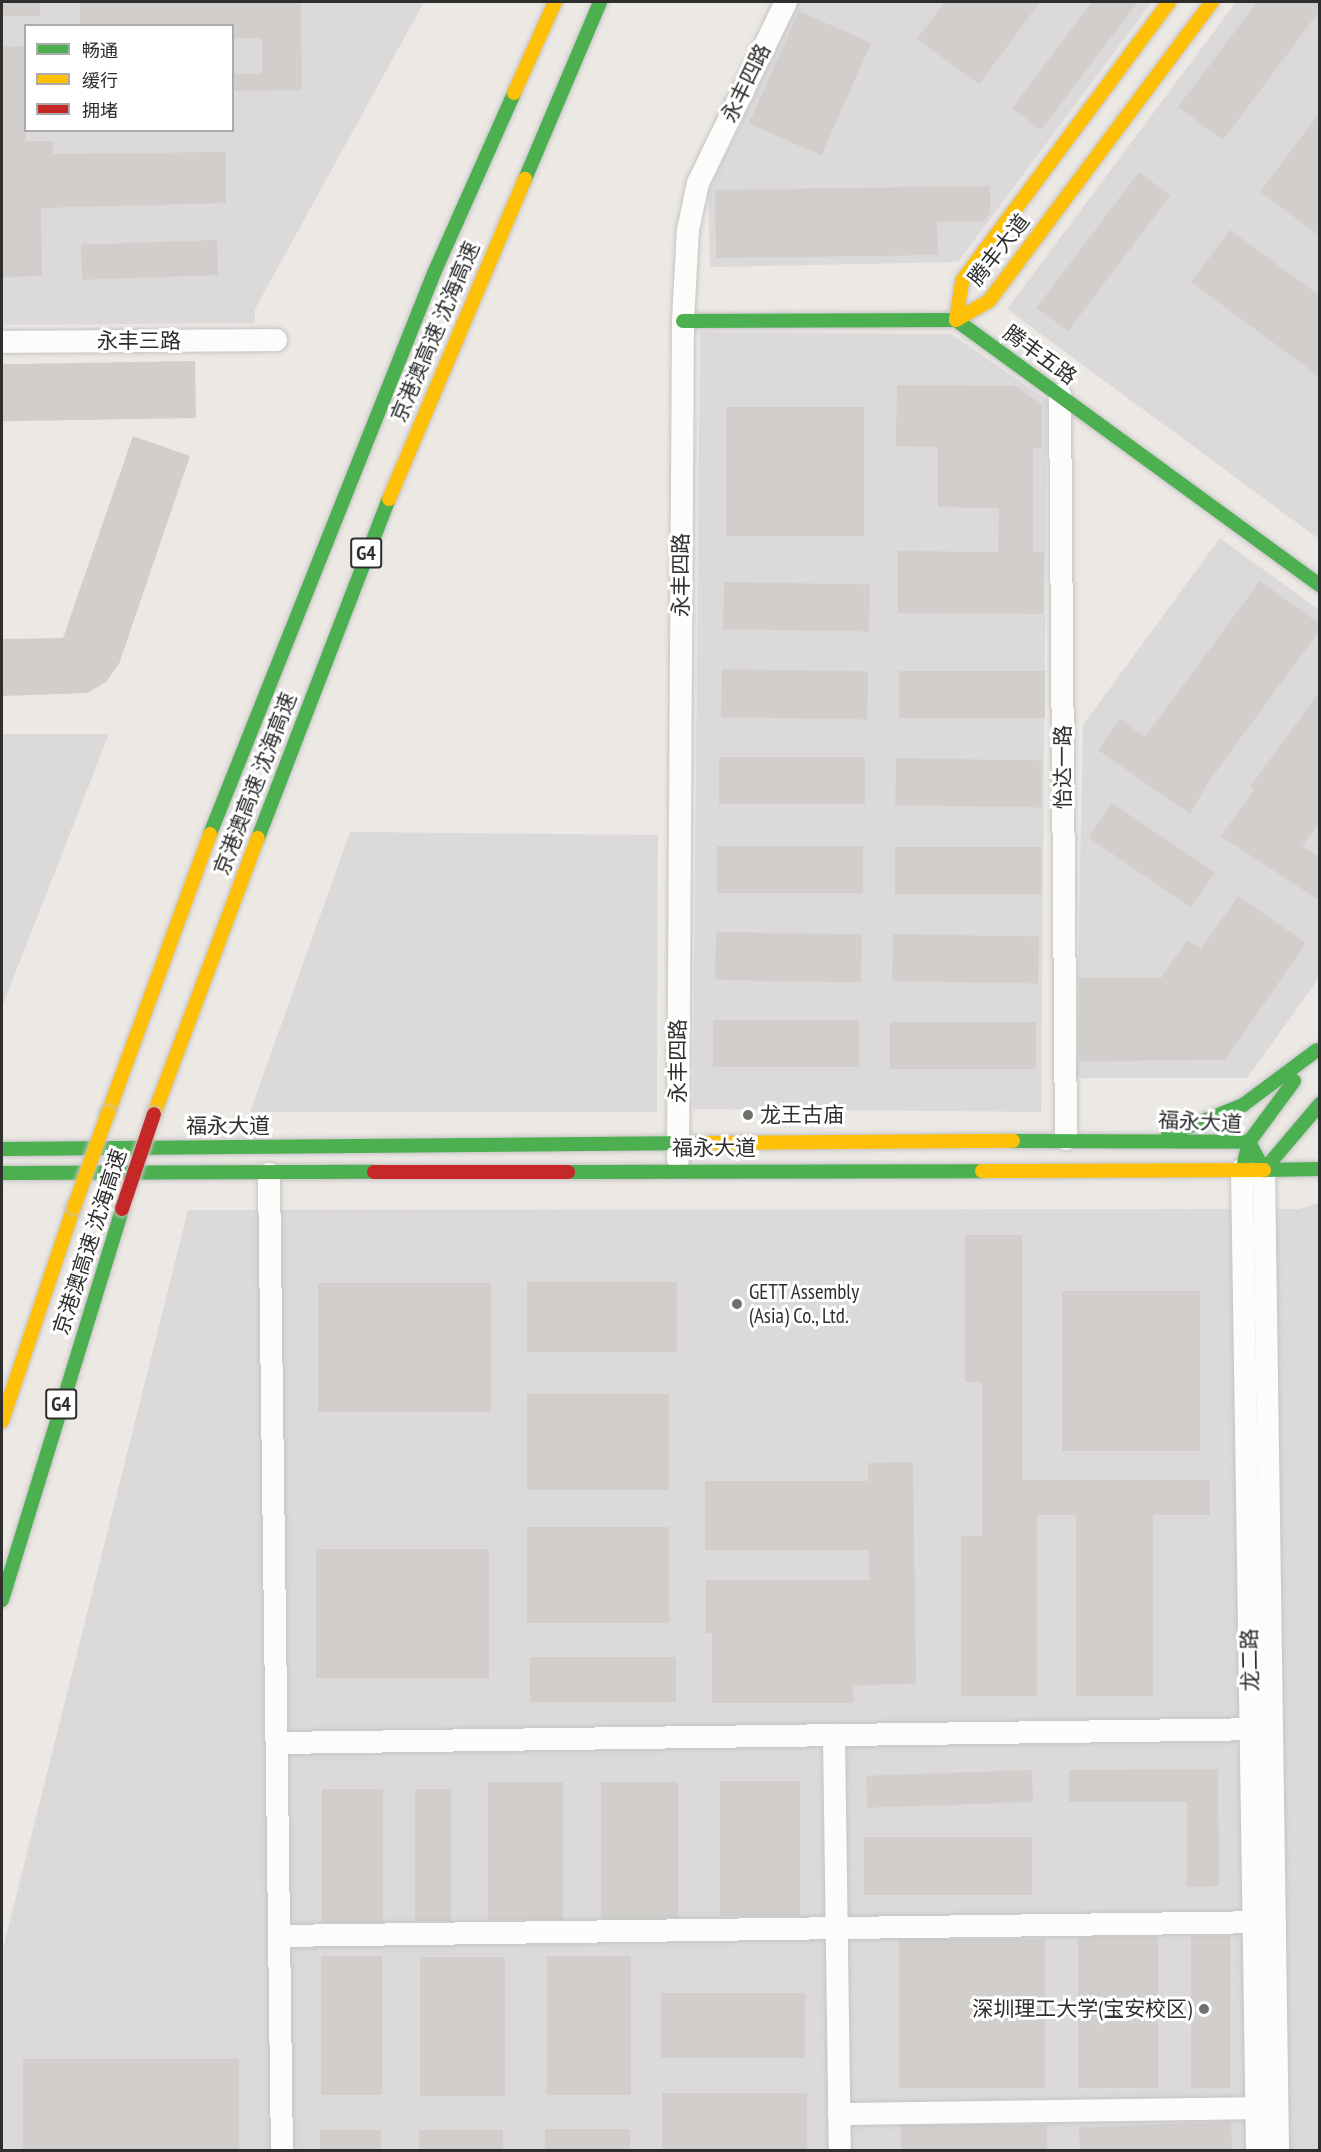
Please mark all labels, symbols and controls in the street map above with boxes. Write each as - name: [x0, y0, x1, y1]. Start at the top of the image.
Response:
- legend: [24, 24, 234, 132]
- text: 畅通: [82, 39, 118, 62]
- street label: 永丰四路: [716, 40, 776, 126]
- text: 缓行: [82, 69, 118, 92]
- text: 拥堵: [82, 99, 118, 122]
- street label: 腾丰大道: [963, 209, 1035, 291]
- street label: 京港澳高速 沈海高速: [386, 238, 484, 426]
- street label: 腾丰五路: [999, 320, 1081, 390]
- street label: 永丰三路: [97, 328, 181, 354]
- street label: 永丰四路: [668, 533, 694, 617]
- road number: G4: [350, 536, 382, 570]
- street label: 京港澳高速 沈海高速: [209, 689, 301, 879]
- street label: 怡达一路: [1050, 725, 1076, 809]
- street label: 永丰四路: [665, 1019, 691, 1103]
- place label: 龙王古庙: [760, 1102, 844, 1128]
- street label: 福永大道: [1157, 1107, 1243, 1137]
- marker: 龙王古庙: [741, 1108, 755, 1122]
- street label: 福永大道: [186, 1113, 270, 1139]
- street label: 福永大道: [672, 1135, 756, 1161]
- street label: 京港澳高速 沈海高速: [48, 1146, 132, 1338]
- place label: GETT Assembly (Asia) Co., Ltd.: [749, 1279, 860, 1329]
- marker: GETT Assembly (Asia) Co., Ltd.: [730, 1297, 744, 1311]
- road number: G4: [44, 1387, 78, 1421]
- street label: 龙二路: [1237, 1628, 1263, 1692]
- place label: 深圳理工大学(宝安校区): [972, 1996, 1192, 2022]
- marker: 深圳理工大学(宝安校区): [1197, 2002, 1211, 2016]

